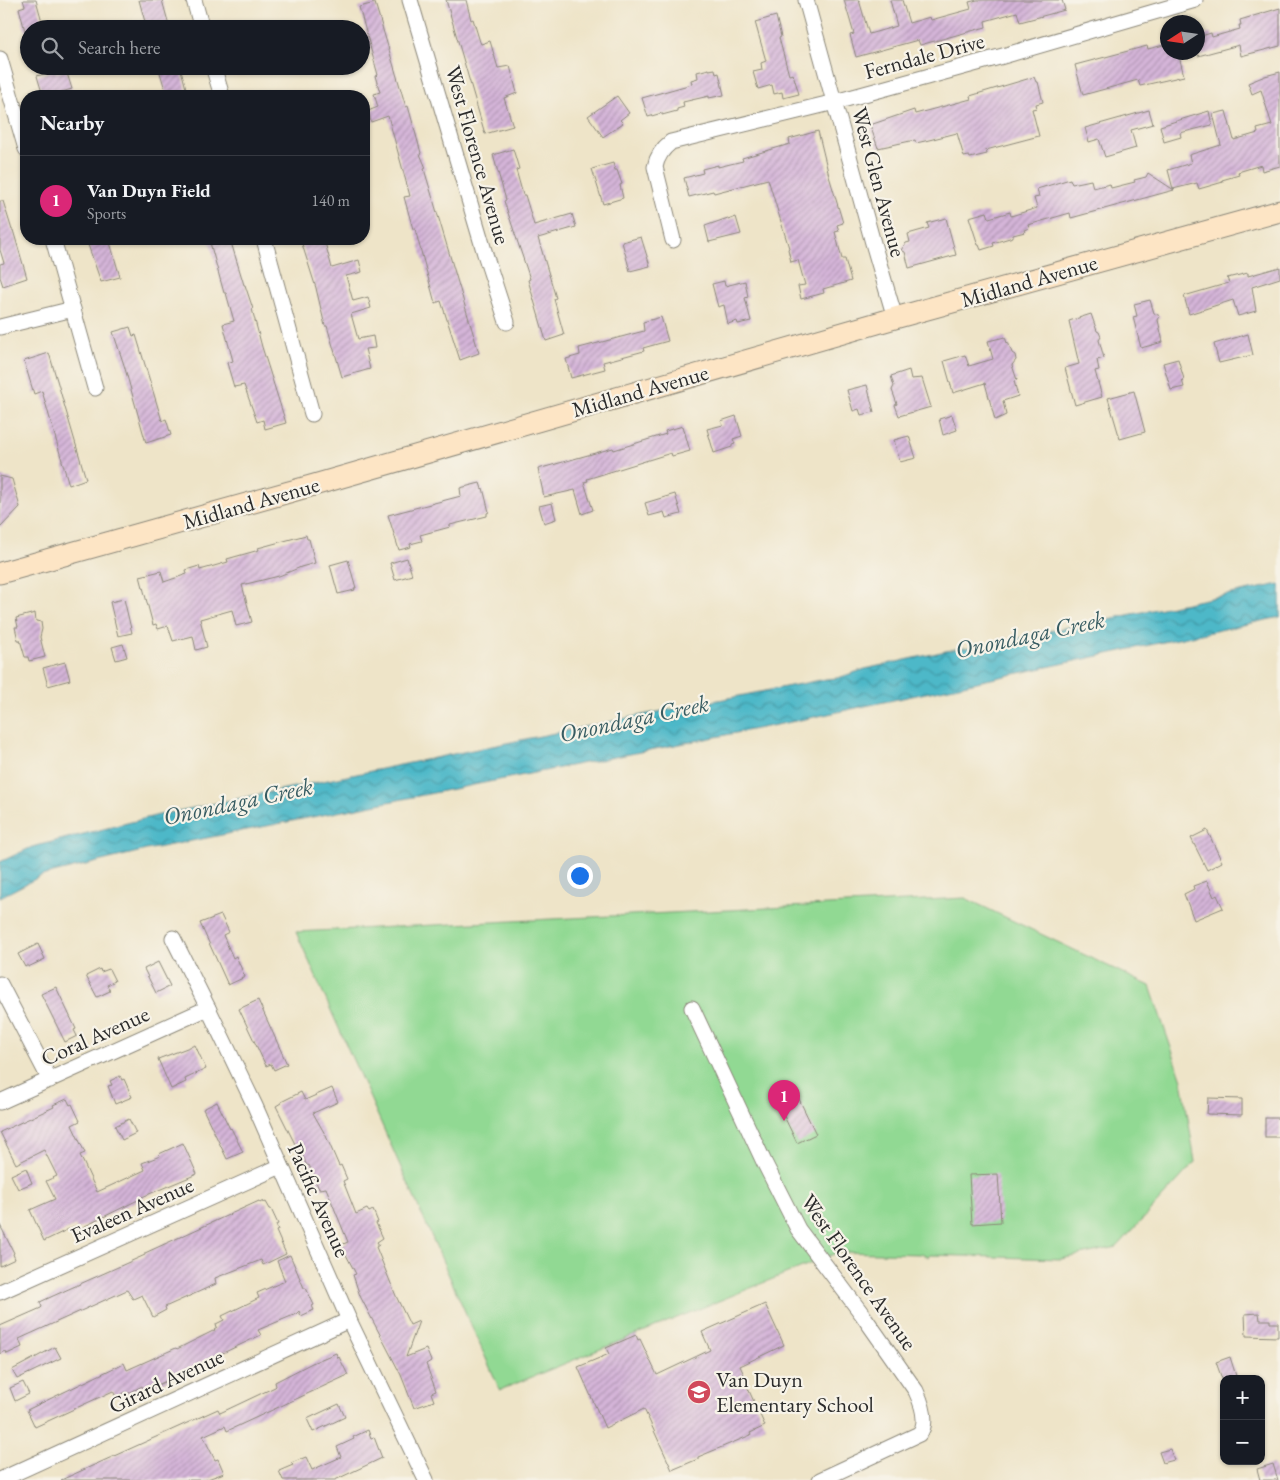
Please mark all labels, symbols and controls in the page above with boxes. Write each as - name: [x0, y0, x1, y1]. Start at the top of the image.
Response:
- north arrow: [1160, 15, 1205, 60]
- search box: [20, 20, 370, 75]
- street label: Ferndale Drive: [861, 26, 988, 86]
- icon: search: [38, 34, 66, 62]
- text: Search here: [78, 35, 160, 60]
- street label: West Florence Avenue: [439, 62, 517, 248]
- street label: West Glen Avenue: [845, 104, 913, 261]
- text: Nearby: [40, 109, 104, 136]
- text: Van Duyn Field: [87, 178, 211, 203]
- text: 1: [52, 190, 60, 211]
- text: 140 m: [311, 190, 350, 211]
- text: Sports: [87, 203, 126, 224]
- street label: Midland Avenue: [957, 248, 1101, 314]
- street label: Midland Avenue: [568, 358, 712, 424]
- street label: Midland Avenue: [179, 470, 323, 536]
- water label: Onondaga Creek: [952, 603, 1108, 665]
- water label: Onondaga Creek: [556, 687, 712, 749]
- water label: Onondaga Creek: [160, 770, 316, 832]
- your location: [567, 863, 593, 889]
- street label: Coral Avenue: [36, 999, 154, 1073]
- pin: 1: [768, 1080, 800, 1121]
- street label: Pacific Avenue: [281, 1138, 357, 1262]
- street label: Evaleen Avenue: [66, 1170, 198, 1250]
- street label: West Florence Avenue: [794, 1188, 924, 1356]
- street label: Girard Avenue: [104, 1342, 229, 1420]
- place label: Van Duyn Elementary School: [716, 1365, 874, 1419]
- map controls: [1220, 1375, 1265, 1465]
- button: +: [1220, 1375, 1265, 1420]
- school or university icon: Van Duyn Elementary School: [686, 1379, 712, 1405]
- button: −: [1220, 1420, 1265, 1465]

